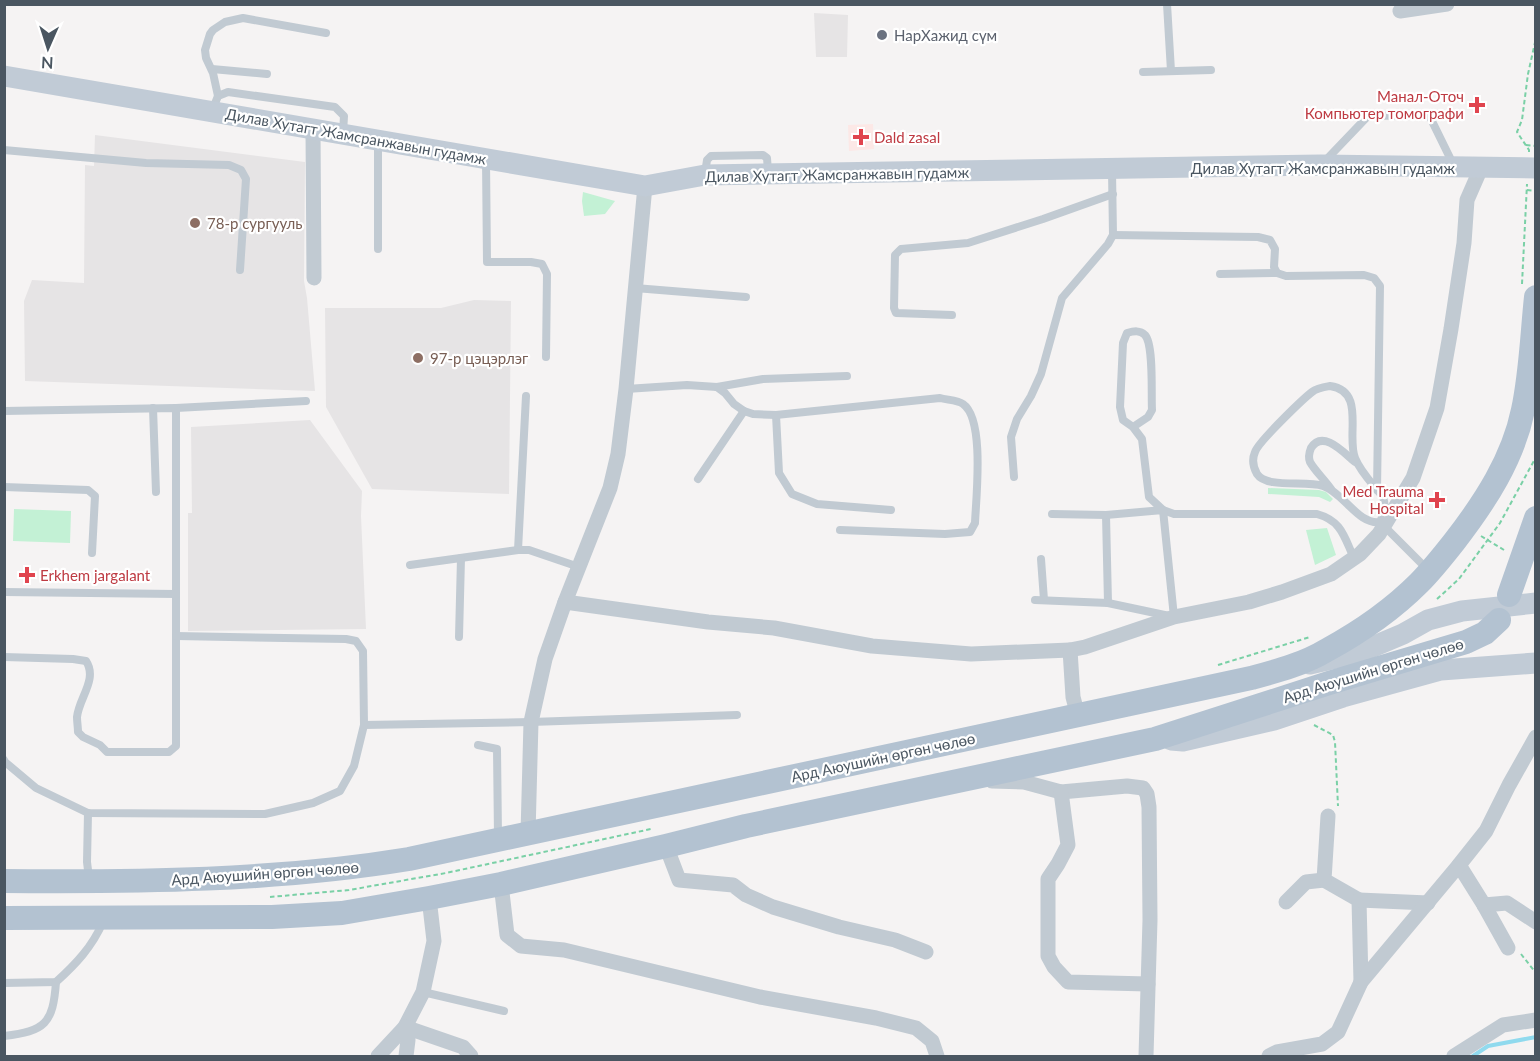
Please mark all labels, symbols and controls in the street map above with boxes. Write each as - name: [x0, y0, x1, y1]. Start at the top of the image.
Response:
- north arrow: [18, 18, 78, 78]
- place label: НарХажид сүм: [894, 26, 997, 44]
- marker: НарХажид сүм: [875, 28, 889, 42]
- text: N: [41, 54, 54, 73]
- place label: Манал-Оточ Компьютер томографи: [1305, 87, 1464, 122]
- marker: Манал-Оточ Компьютер томографи: [1468, 96, 1486, 114]
- street label: Дилав Хутагт Жамсранжавын гудамж: [224, 104, 488, 168]
- marker: Dald zasal: [852, 128, 870, 146]
- place label: Dald zasal: [874, 128, 940, 146]
- street label: Дилав Хутагт Жамсранжавын гудамж: [1191, 159, 1455, 177]
- street label: Дилав Хутагт Жамсранжавын гудамж: [705, 163, 969, 185]
- place label: 78-р сургууль: [207, 214, 302, 232]
- marker: 78-р сургууль: [188, 216, 202, 230]
- place label: 97-р цэцэрлэг: [430, 349, 528, 367]
- marker: 97-р цэцэрлэг: [411, 351, 425, 365]
- place label: Med Trauma Hospital: [1342, 482, 1424, 517]
- marker: Med Trauma Hospital: [1428, 491, 1446, 509]
- marker: Erkhem jargalant: [18, 566, 36, 584]
- place label: Erkhem jargalant: [40, 566, 151, 584]
- street label: Ард Аюушийн өргөн чөлөө: [1281, 634, 1465, 706]
- street label: Ард Аюушийн өргөн чөлөө: [789, 729, 977, 785]
- street label: Ард Аюушийн өргөн чөлөө: [171, 857, 359, 889]

